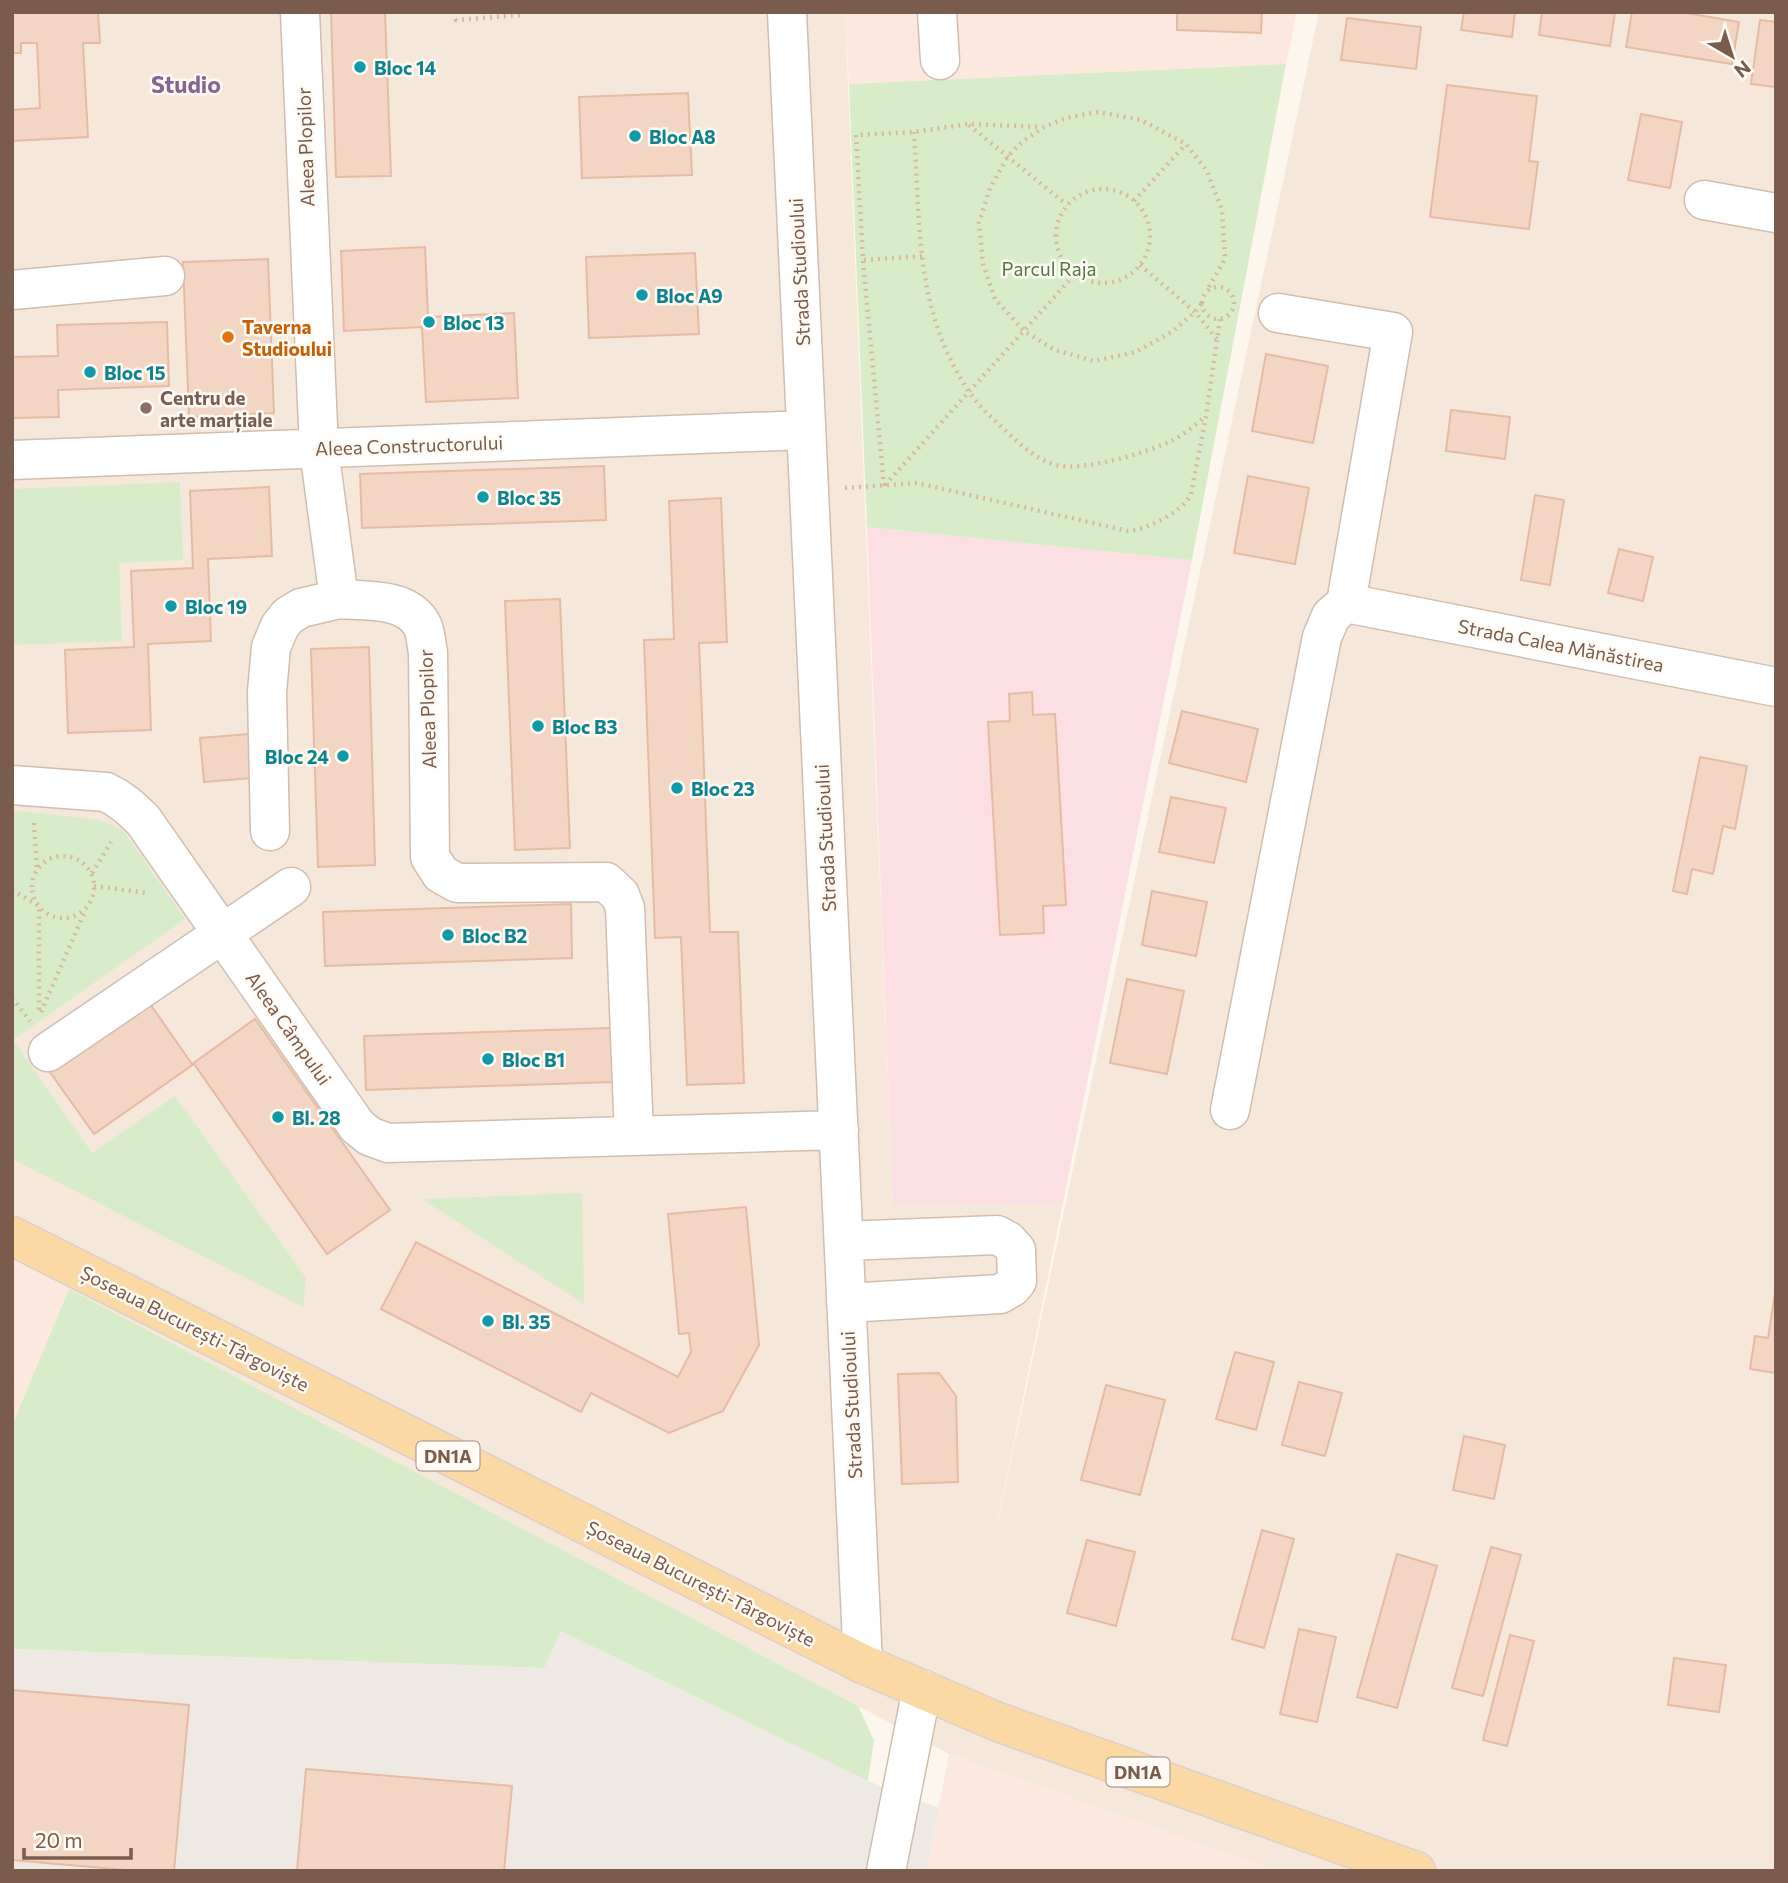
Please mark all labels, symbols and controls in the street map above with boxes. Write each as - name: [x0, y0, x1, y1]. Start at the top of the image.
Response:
- north arrow: [1697, 21, 1767, 91]
- place label: Bloc 14: [374, 56, 437, 79]
- text: N: [1730, 56, 1756, 83]
- marker: Bloc 14: [352, 59, 368, 75]
- district label: Studio: [151, 70, 221, 98]
- street label: Aleea Plopilor: [291, 86, 319, 207]
- place label: Bloc A8: [649, 125, 716, 148]
- marker: Bloc A8: [627, 128, 643, 144]
- street label: Strada Studioului: [784, 197, 814, 347]
- park label: Parcul Raja: [1002, 257, 1097, 280]
- place label: Bloc A9: [656, 284, 723, 307]
- marker: Bloc A9: [634, 287, 650, 303]
- place label: Bloc 13: [443, 311, 505, 334]
- marker: Bloc 13: [421, 314, 437, 330]
- place label: Taverna Studioului: [242, 315, 332, 360]
- marker: Taverna Studioului: [220, 329, 236, 345]
- place label: Bloc 15: [104, 361, 166, 384]
- marker: Bloc 15: [82, 364, 98, 380]
- place label: Centru de arte marțiale: [160, 386, 272, 433]
- marker: Centru de arte marțiale: [138, 400, 154, 416]
- street label: Aleea Constructorului: [314, 430, 504, 460]
- place label: Bloc 35: [497, 486, 561, 509]
- marker: Bloc 35: [475, 489, 491, 505]
- place label: Bloc 19: [185, 595, 247, 618]
- marker: Bloc 19: [163, 598, 179, 614]
- street label: Strada Calea Mănăstirea: [1456, 614, 1666, 676]
- street label: Aleea Plopilor: [413, 648, 441, 769]
- place label: Bloc B3: [552, 715, 618, 738]
- marker: Bloc B3: [530, 718, 546, 734]
- place label: Bloc 24: [265, 745, 329, 768]
- marker: Bloc 24: [335, 748, 351, 764]
- street label: Strada Studioului: [810, 763, 840, 913]
- place label: Bloc 23: [691, 777, 755, 800]
- marker: Bloc 23: [669, 780, 685, 796]
- place label: Bloc B2: [462, 924, 527, 947]
- marker: Bloc B2: [440, 927, 456, 943]
- street label: Aleea Câmpului: [241, 967, 337, 1089]
- place label: Bloc B1: [502, 1048, 565, 1071]
- marker: Bloc B1: [480, 1051, 496, 1067]
- place label: Bl. 28: [292, 1106, 341, 1129]
- marker: Bl. 28: [270, 1109, 286, 1125]
- street label: Șoseaua București-Târgoviște: [76, 1260, 313, 1398]
- place label: Bl. 35: [502, 1310, 551, 1333]
- marker: Bl. 35: [480, 1313, 496, 1329]
- street label: Strada Studioului: [836, 1330, 866, 1480]
- road number: DN1A: [416, 1442, 480, 1470]
- street label: Șoseaua București-Târgoviște: [582, 1515, 819, 1653]
- road number: DN1A: [1106, 1758, 1170, 1786]
- scale bar: [24, 1816, 131, 1860]
- text: 20 m: [35, 1827, 83, 1852]

